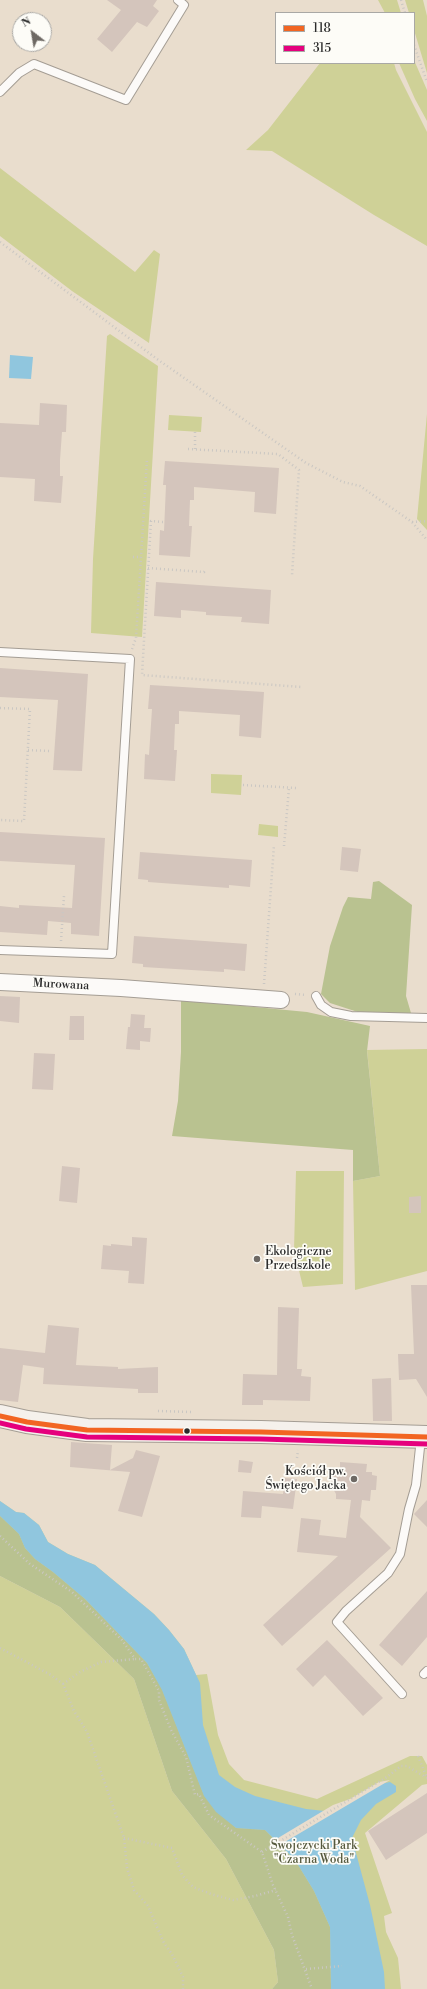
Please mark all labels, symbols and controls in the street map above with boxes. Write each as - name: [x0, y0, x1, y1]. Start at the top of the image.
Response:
- north arrow: [12, 12, 52, 52]
- legend: [275, 12, 415, 64]
- text: N: [19, 14, 34, 31]
- text: 118: [313, 21, 331, 36]
- text: 315: [313, 41, 331, 56]
- street label: Murowana: [32, 976, 90, 994]
- place label: Ekologiczne Przedszkole: [265, 1245, 332, 1273]
- marker: Ekologiczne Przedszkole: [252, 1254, 262, 1264]
- unlabelled marker: [182, 1426, 192, 1436]
- place label: Kościół pw. Świętego Jacka: [265, 1465, 346, 1493]
- marker: Kościół pw. Świętego Jacka: [349, 1474, 359, 1484]
- park label: Swojczycki Park "Czarna Woda": [271, 1839, 357, 1867]

